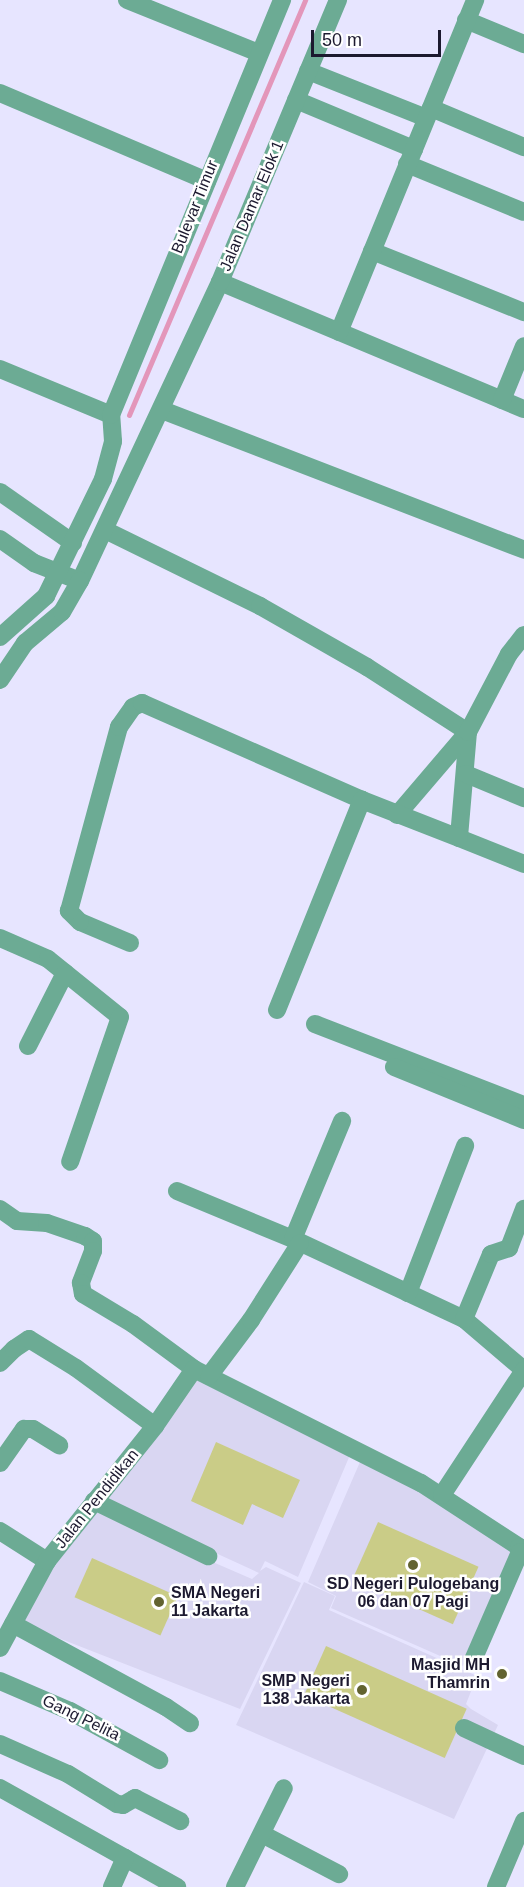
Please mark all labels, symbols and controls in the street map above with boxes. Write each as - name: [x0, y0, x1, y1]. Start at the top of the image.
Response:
- scale bar: [314, 18, 444, 56]
- text: 50 m: [322, 30, 362, 50]
- street label: Jalan Damar Elok 1: [216, 138, 288, 274]
- street label: Bulevar Timur: [168, 158, 222, 256]
- street label: Jalan Pendidikan: [51, 1446, 143, 1552]
- marker: SD Negeri Pulogebang 06 dan 07 Pagi: [406, 1558, 420, 1572]
- place label: SD Negeri Pulogebang 06 dan 07 Pagi: [327, 1574, 499, 1612]
- place label: SMA Negeri 11 Jakarta: [171, 1583, 261, 1621]
- marker: SMA Negeri 11 Jakarta: [152, 1595, 166, 1609]
- place label: Masjid MH Thamrin: [411, 1655, 490, 1693]
- marker: Masjid MH Thamrin: [495, 1667, 509, 1681]
- place label: SMP Negeri 138 Jakarta: [261, 1671, 350, 1709]
- marker: SMP Negeri 138 Jakarta: [355, 1683, 369, 1697]
- street label: Gang Pelita: [39, 1691, 123, 1745]

